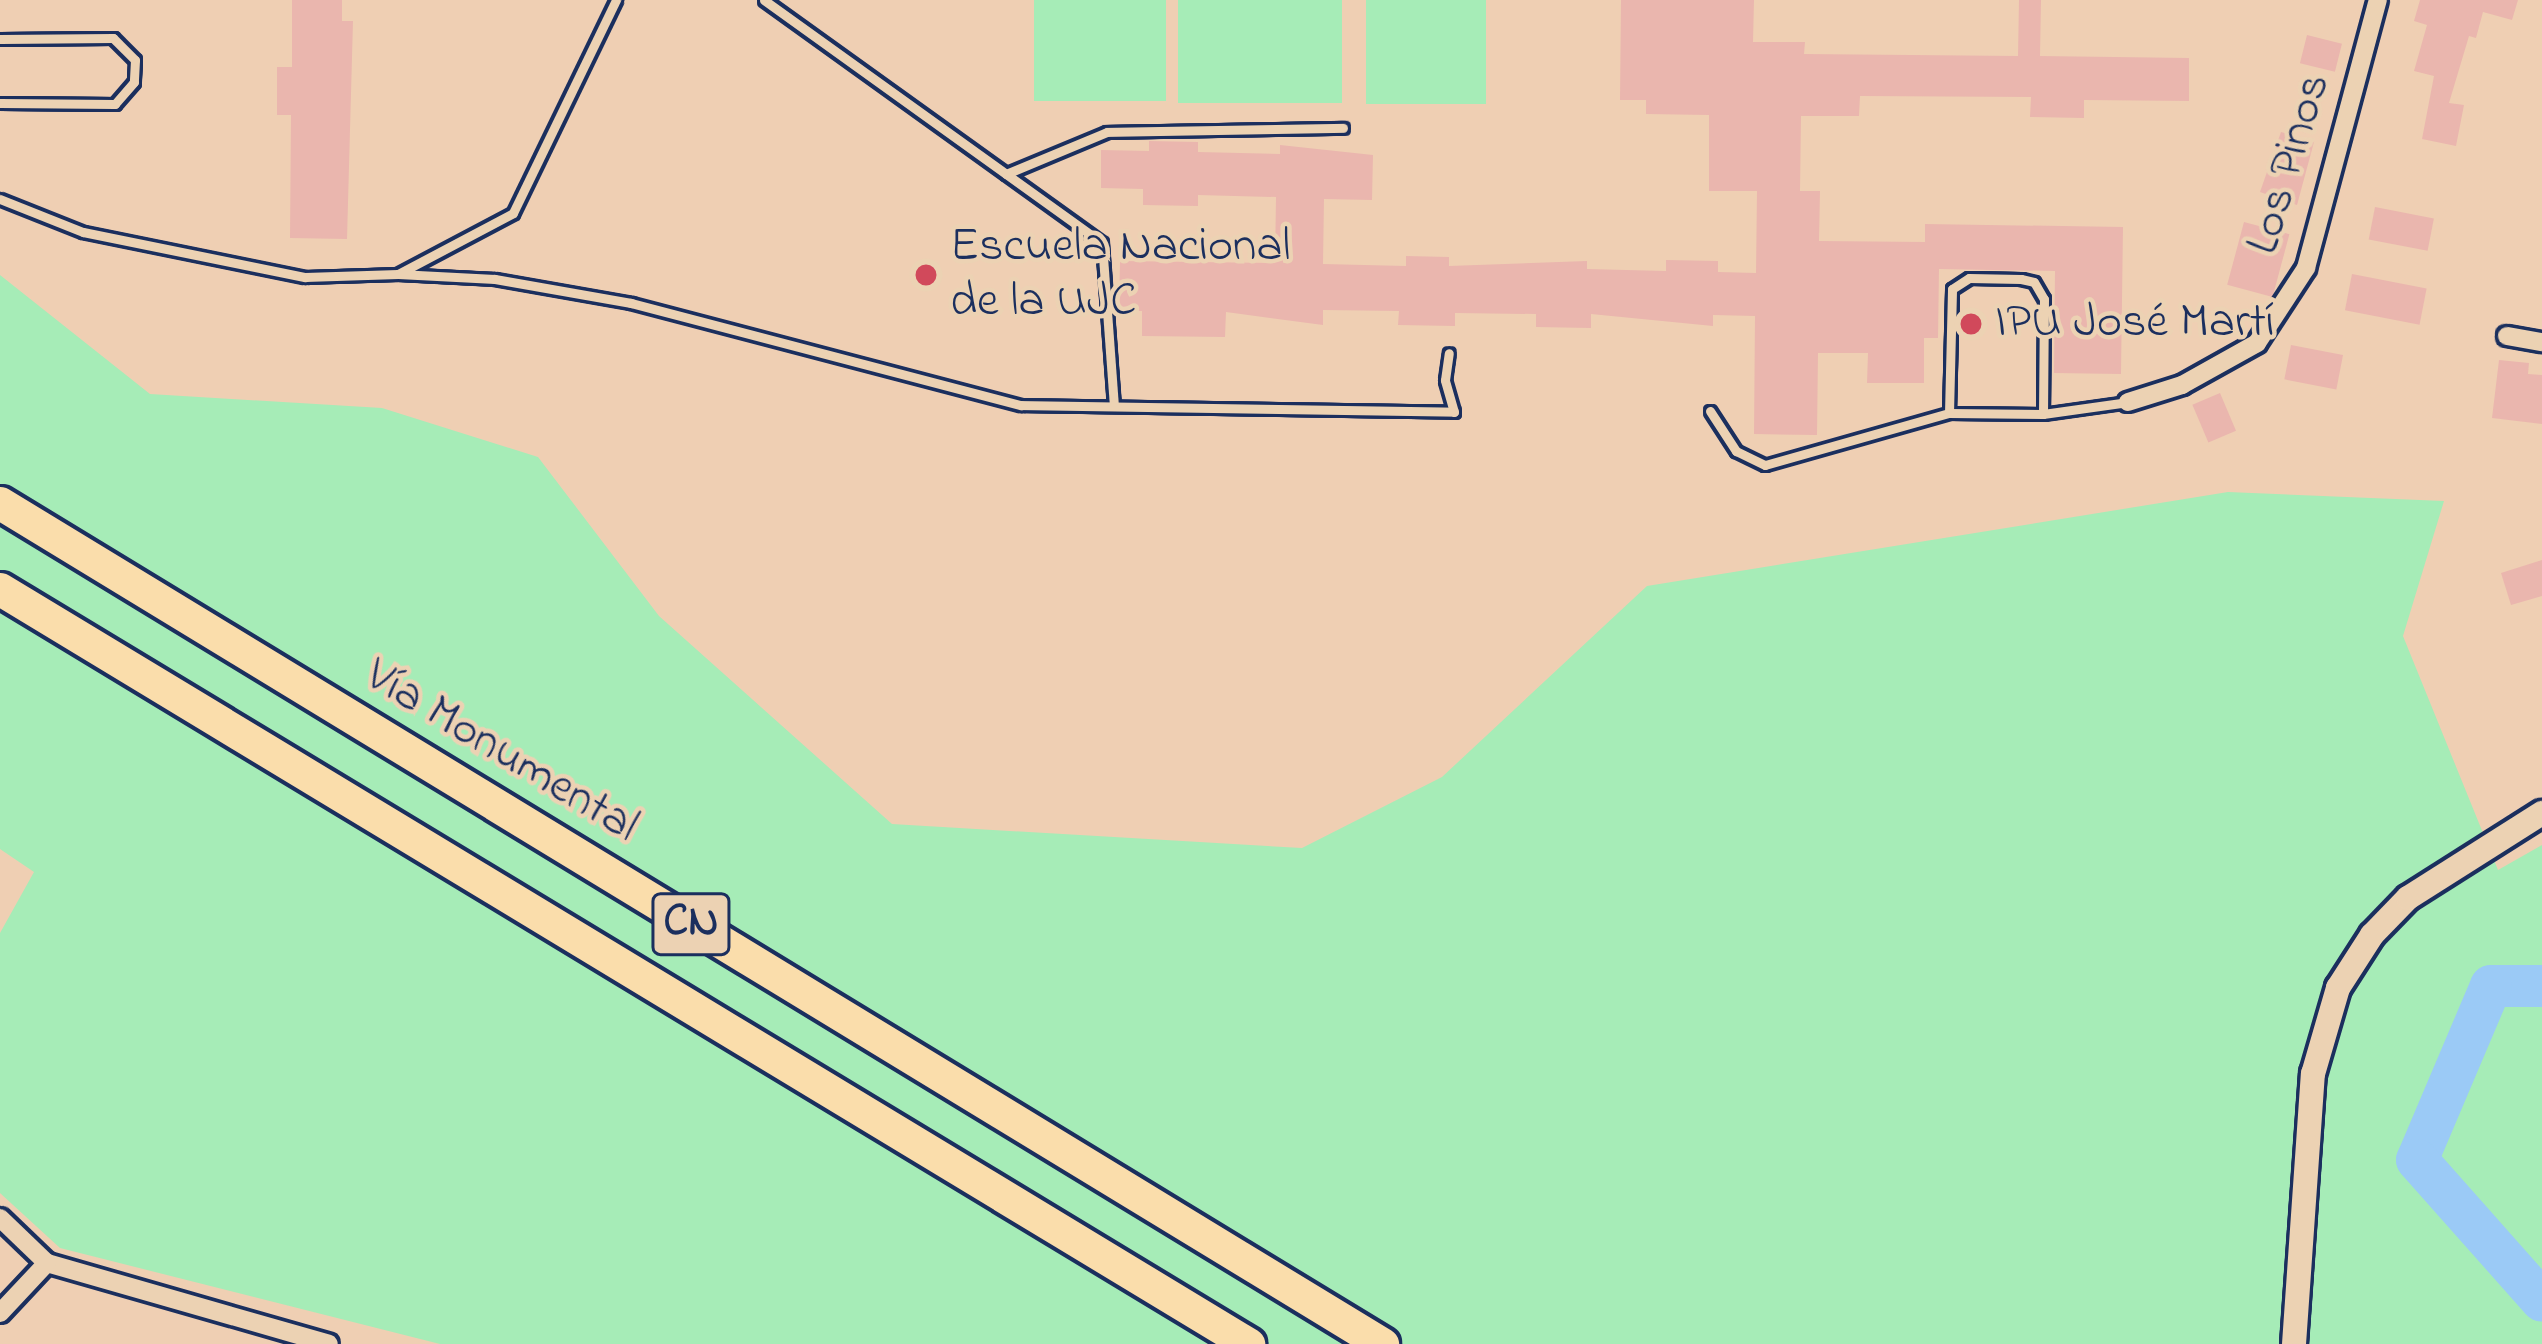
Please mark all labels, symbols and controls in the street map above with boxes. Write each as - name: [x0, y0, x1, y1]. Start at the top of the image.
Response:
- street label: Los Pinos: [2235, 67, 2345, 261]
- place label: Escuela Nacional de la UJC: [950, 218, 1291, 331]
- marker: Escuela Nacional de la UJC: [913, 262, 939, 288]
- place label: IPU José Martí: [1995, 295, 2275, 353]
- marker: IPU José Martí: [1958, 311, 1984, 337]
- street label: Vía Monumental: [354, 648, 648, 856]
- road number: CN: [649, 885, 733, 963]

